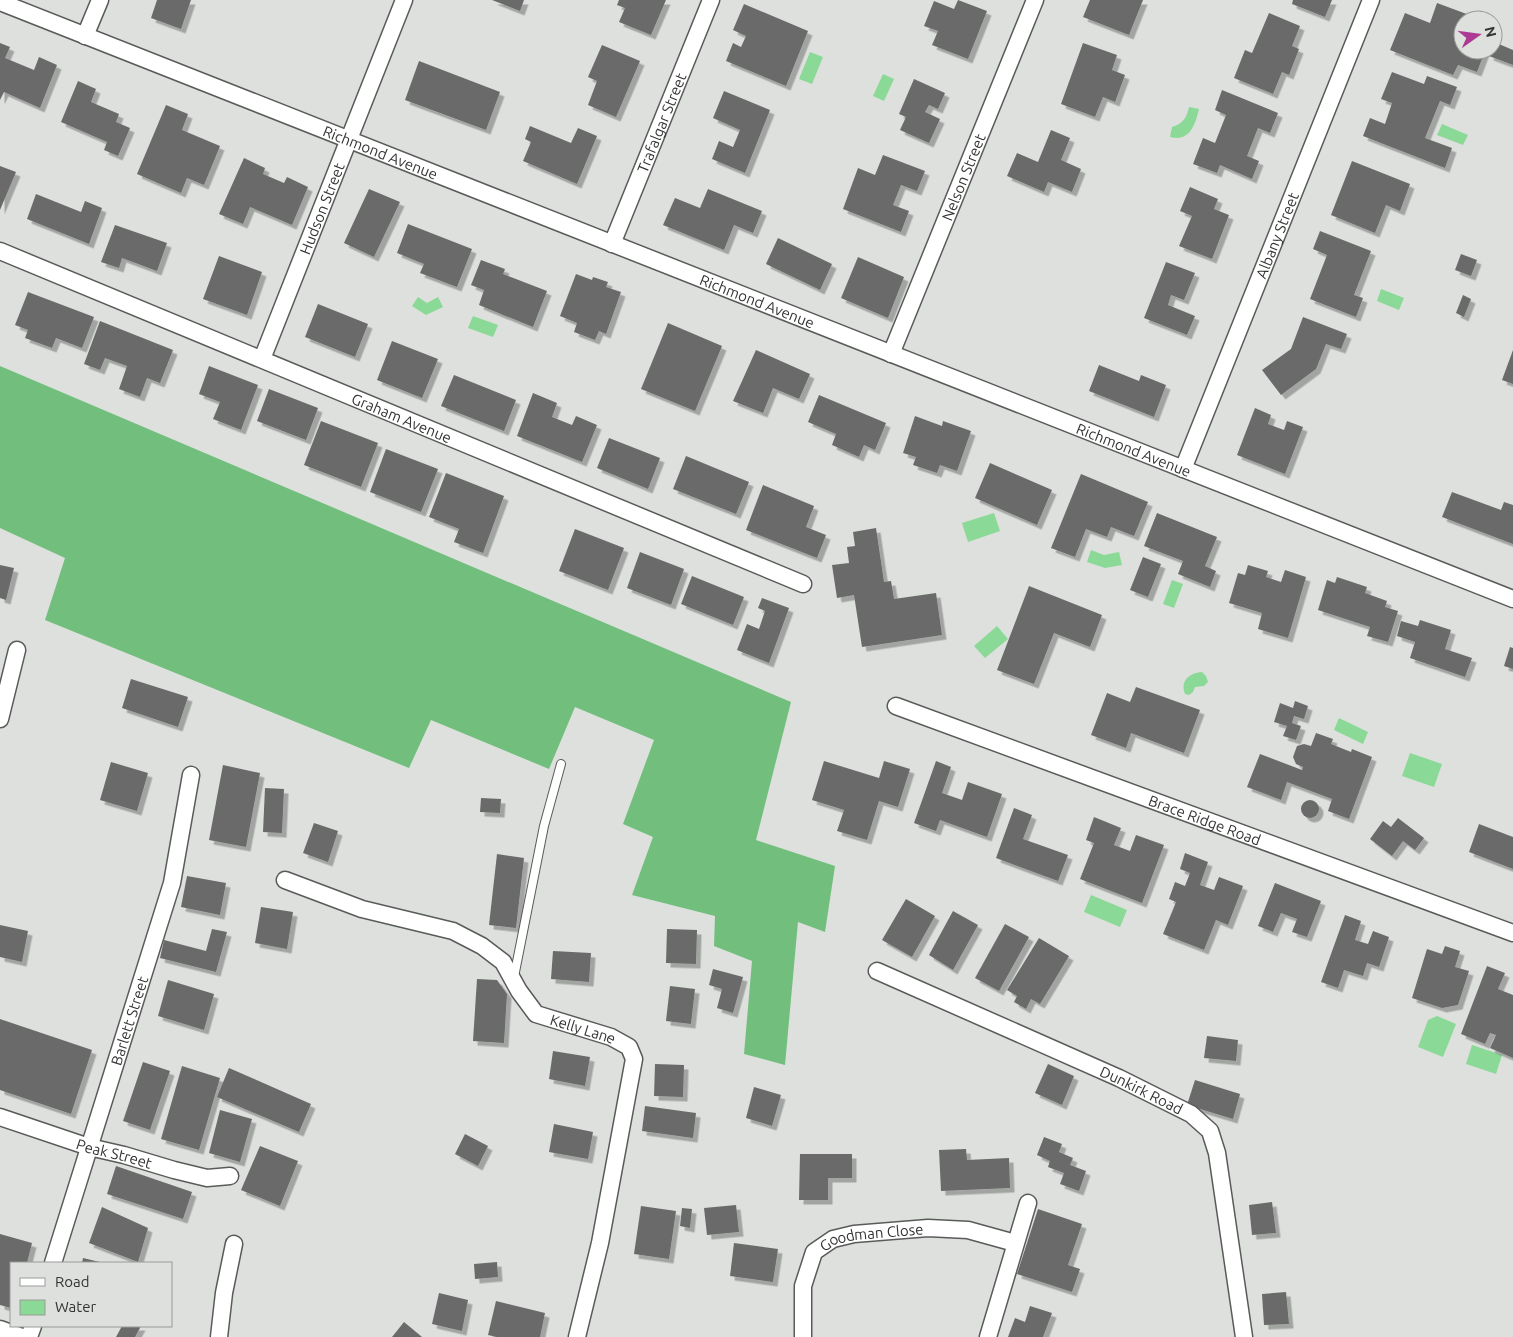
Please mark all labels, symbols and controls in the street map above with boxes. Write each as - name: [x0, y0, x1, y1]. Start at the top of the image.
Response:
- north arrow: [1453, 10, 1503, 60]
- text: N: [1482, 25, 1500, 39]
- street label: Trafalgar Street: [633, 70, 689, 175]
- street label: Richmond Avenue: [321, 122, 440, 182]
- street label: Nelson Street: [938, 131, 988, 223]
- street label: Hudson Street: [296, 160, 347, 257]
- street label: Albany Street: [1252, 189, 1302, 281]
- street label: Richmond Avenue: [697, 271, 817, 331]
- street label: Graham Avenue: [349, 389, 454, 446]
- street label: Richmond Avenue: [1074, 419, 1194, 480]
- street label: Brace Ridge Road: [1146, 791, 1263, 848]
- street label: Barlett Street: [107, 974, 151, 1067]
- street label: Kelly Lane: [548, 1010, 619, 1047]
- street label: Dunkirk Road: [1098, 1062, 1186, 1117]
- street label: Peak Street: [74, 1135, 154, 1171]
- street label: Goodman Close: [816, 1220, 924, 1254]
- legend: [10, 1262, 172, 1327]
- text: Road: [55, 1273, 90, 1290]
- text: Water: [55, 1298, 96, 1315]

